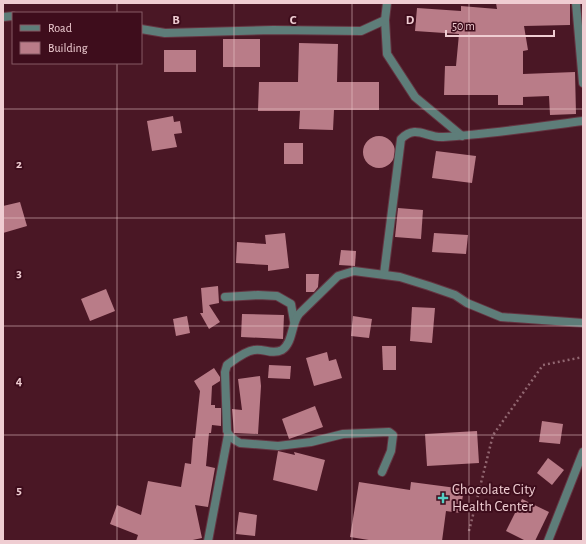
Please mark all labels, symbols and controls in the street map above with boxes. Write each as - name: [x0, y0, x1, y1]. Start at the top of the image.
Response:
- legend: [12, 12, 142, 64]
- scale bar: [446, 12, 554, 38]
- text: B: [172, 14, 180, 27]
- text: C: [290, 14, 297, 27]
- text: D: [406, 14, 415, 27]
- text: 50 m: [452, 20, 475, 32]
- text: Road: [48, 22, 72, 34]
- text: Building: [48, 42, 88, 54]
- text: 2: [16, 158, 22, 171]
- text: 3: [16, 267, 22, 280]
- text: 4: [16, 375, 23, 388]
- place label: Chocolate City Health Center: [452, 482, 536, 514]
- text: 5: [16, 484, 22, 497]
- marker: Chocolate City Health Center: [437, 492, 449, 504]

